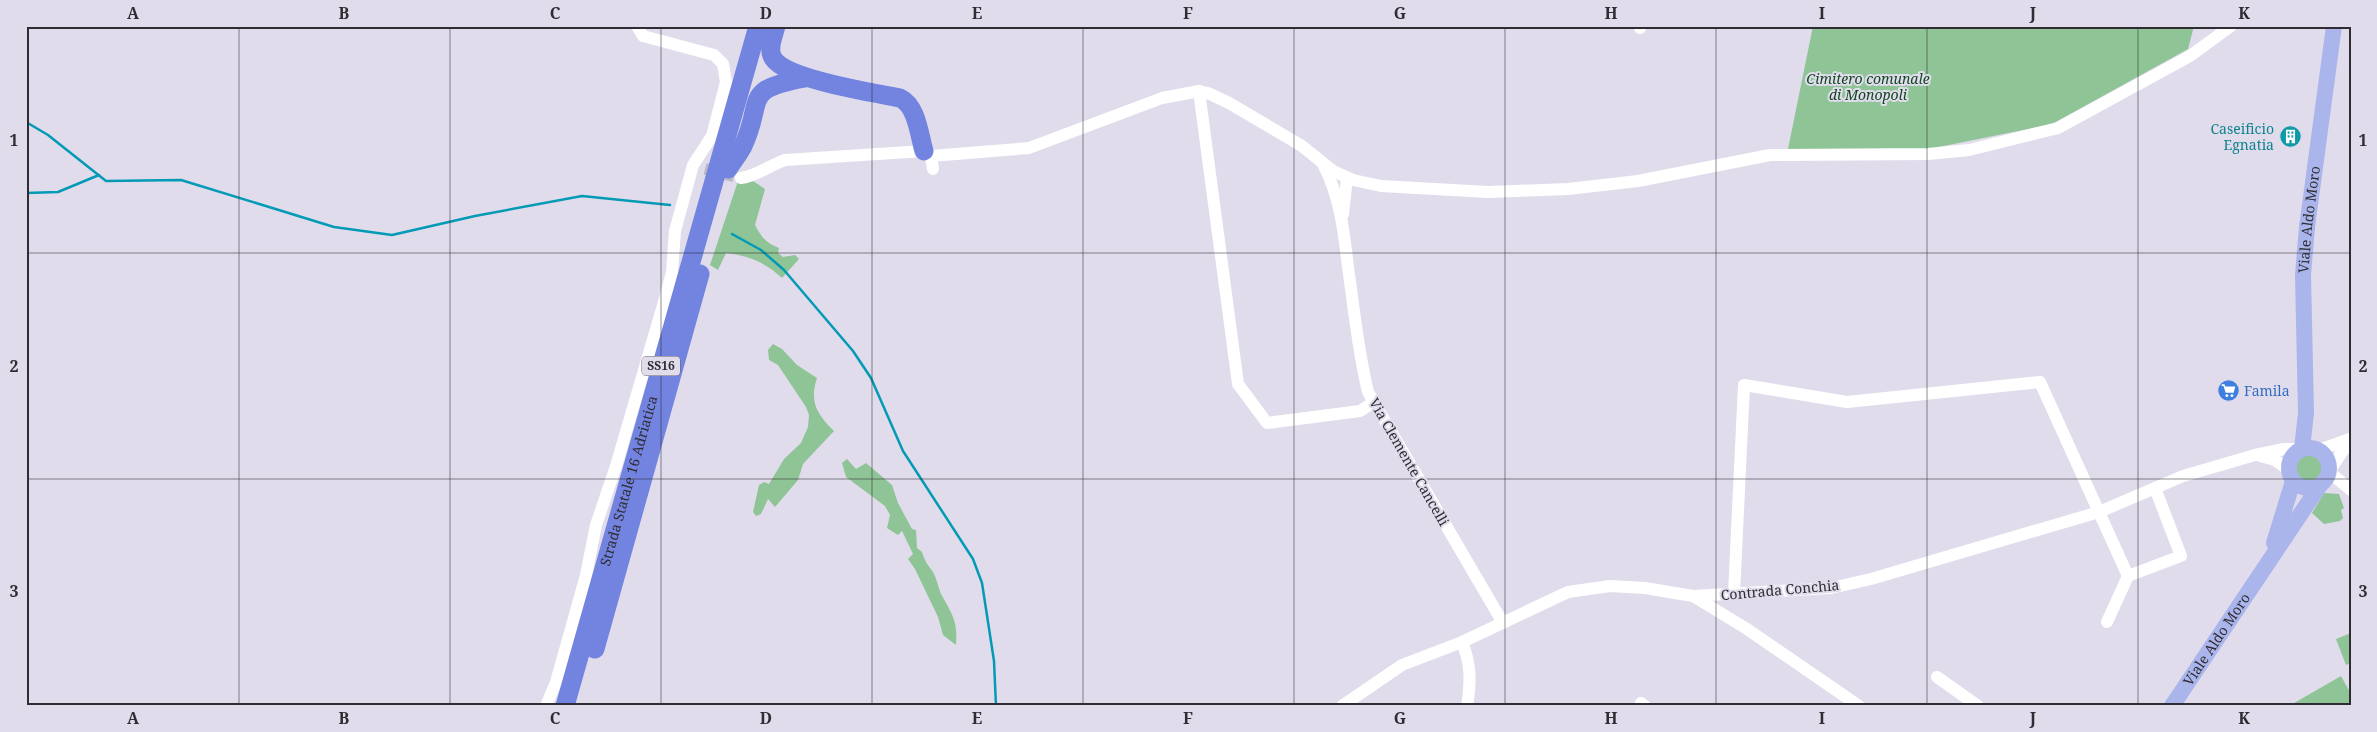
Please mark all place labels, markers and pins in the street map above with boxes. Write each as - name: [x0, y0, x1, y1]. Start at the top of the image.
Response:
- place label: Caseificio Egnatia: [2211, 119, 2274, 154]
- building icon: Caseificio Egnatia: [2278, 125, 2302, 149]
- supermarket icon: Famila: [2216, 379, 2240, 403]
- place label: Famila: [2244, 381, 2290, 400]

